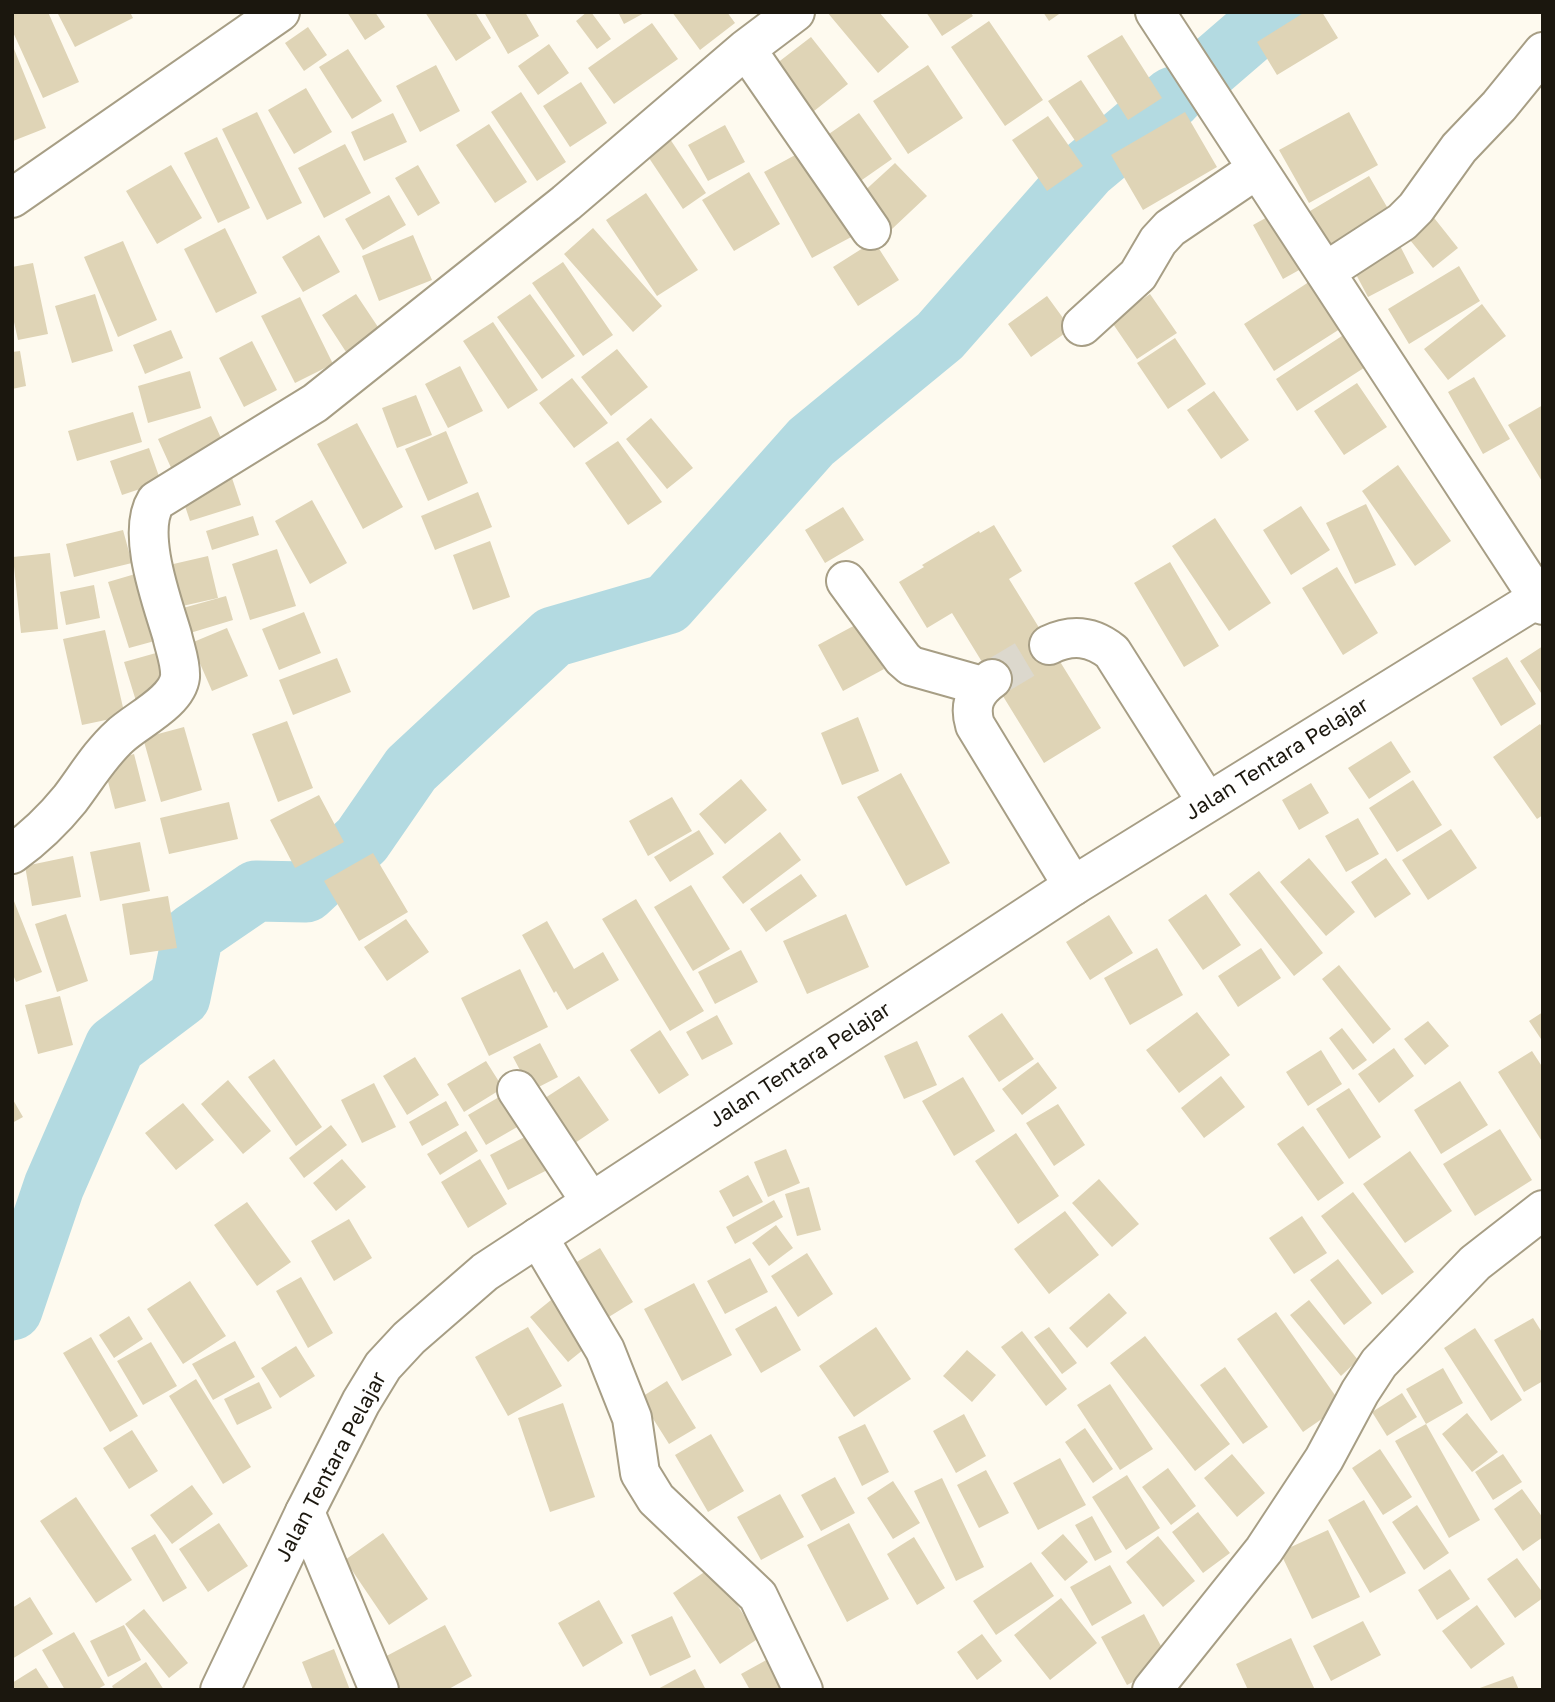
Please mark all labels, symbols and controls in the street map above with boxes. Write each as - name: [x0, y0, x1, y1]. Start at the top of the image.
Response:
- street label: Jalan Tentara Pelajar: [1181, 692, 1373, 826]
- street label: Jalan Tentara Pelajar: [704, 997, 896, 1133]
- street label: Jalan Tentara Pelajar: [270, 1368, 392, 1566]

